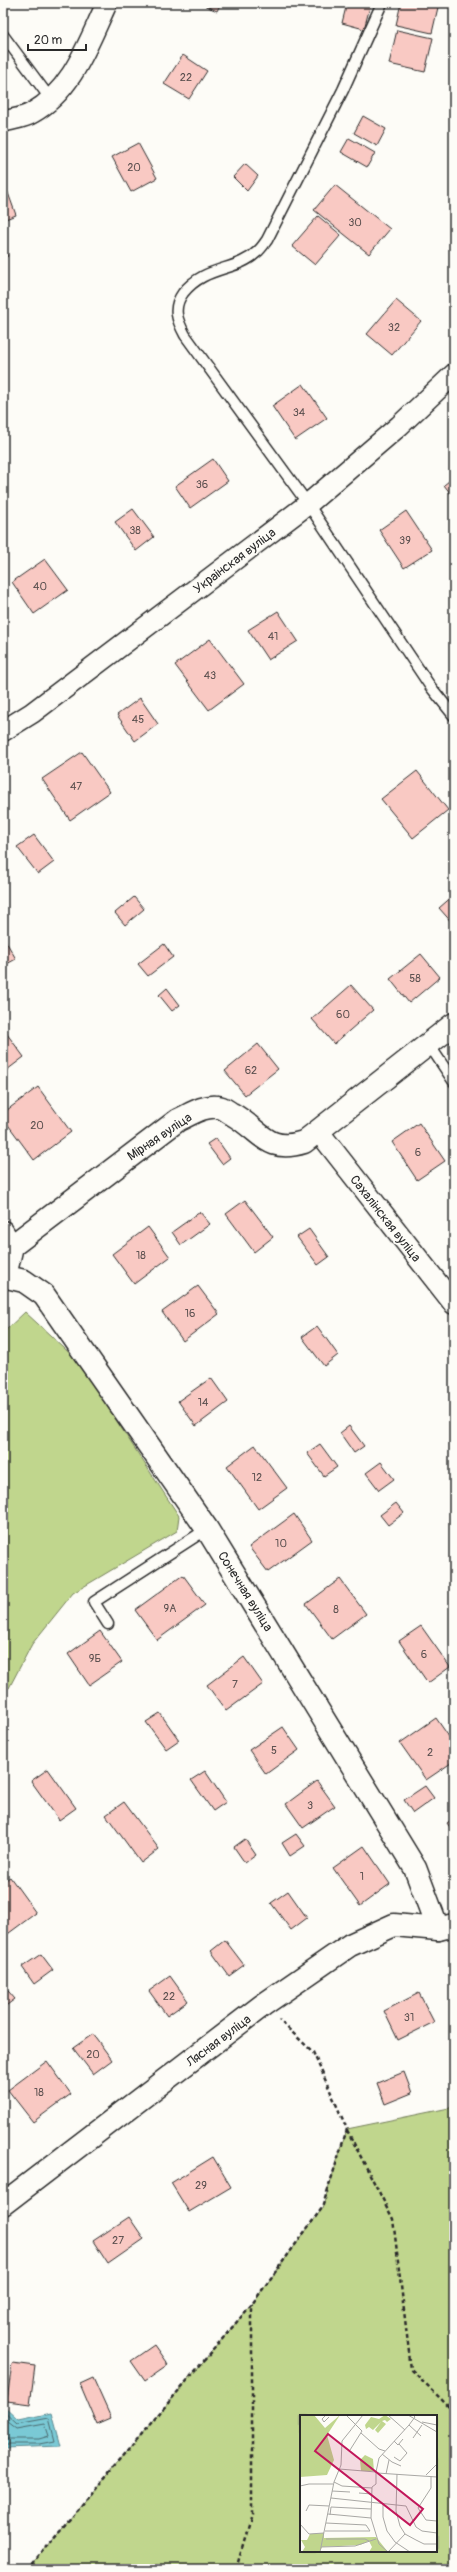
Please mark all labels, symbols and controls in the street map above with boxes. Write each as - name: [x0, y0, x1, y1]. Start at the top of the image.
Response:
- scale bar: [28, 26, 86, 52]
- text: 20 m: [34, 33, 63, 48]
- house number: 22: [180, 71, 192, 84]
- house number: 20: [127, 161, 141, 174]
- house number: 30: [348, 216, 362, 229]
- house number: 32: [388, 321, 400, 334]
- house number: 34: [293, 406, 306, 419]
- house number: 36: [196, 478, 208, 491]
- house number: 38: [129, 524, 141, 537]
- street label: Украінская вуліца: [190, 525, 279, 597]
- house number: 39: [399, 534, 411, 547]
- house number: 40: [33, 580, 47, 593]
- house number: 41: [268, 630, 278, 643]
- house number: 43: [204, 669, 216, 682]
- house number: 45: [132, 713, 144, 726]
- house number: 47: [70, 780, 82, 793]
- house number: 58: [409, 972, 421, 985]
- house number: 60: [336, 1008, 350, 1021]
- house number: 62: [245, 1064, 257, 1077]
- street label: Мірная вуліца: [124, 1109, 195, 1164]
- house number: 20: [30, 1119, 44, 1132]
- house number: 6: [415, 1146, 421, 1159]
- street label: Сахалінская вуліца: [346, 1172, 424, 1265]
- house number: 18: [136, 1249, 146, 1262]
- house number: 16: [185, 1307, 195, 1320]
- house number: 14: [198, 1396, 209, 1409]
- house number: 12: [252, 1471, 262, 1484]
- house number: 10: [275, 1537, 287, 1550]
- street label: Сонечная вуліца: [214, 1549, 276, 1634]
- house number: 9А: [164, 1602, 176, 1615]
- house number: 8: [333, 1603, 339, 1616]
- house number: 6: [421, 1648, 427, 1661]
- house number: 9Б: [89, 1652, 101, 1665]
- house number: 7: [232, 1678, 238, 1691]
- house number: 5: [271, 1744, 277, 1757]
- house number: 2: [427, 1746, 433, 1759]
- house number: 3: [307, 1799, 313, 1812]
- house number: 1: [360, 1870, 364, 1883]
- house number: 22: [163, 1990, 175, 2003]
- street label: Лясная вуліца: [182, 2011, 254, 2071]
- house number: 31: [404, 2011, 414, 2024]
- house number: 20: [86, 2048, 100, 2061]
- house number: 18: [34, 2086, 44, 2099]
- house number: 29: [195, 2179, 207, 2192]
- house number: 27: [112, 2234, 124, 2247]
- inset map: [300, 2415, 437, 2552]

